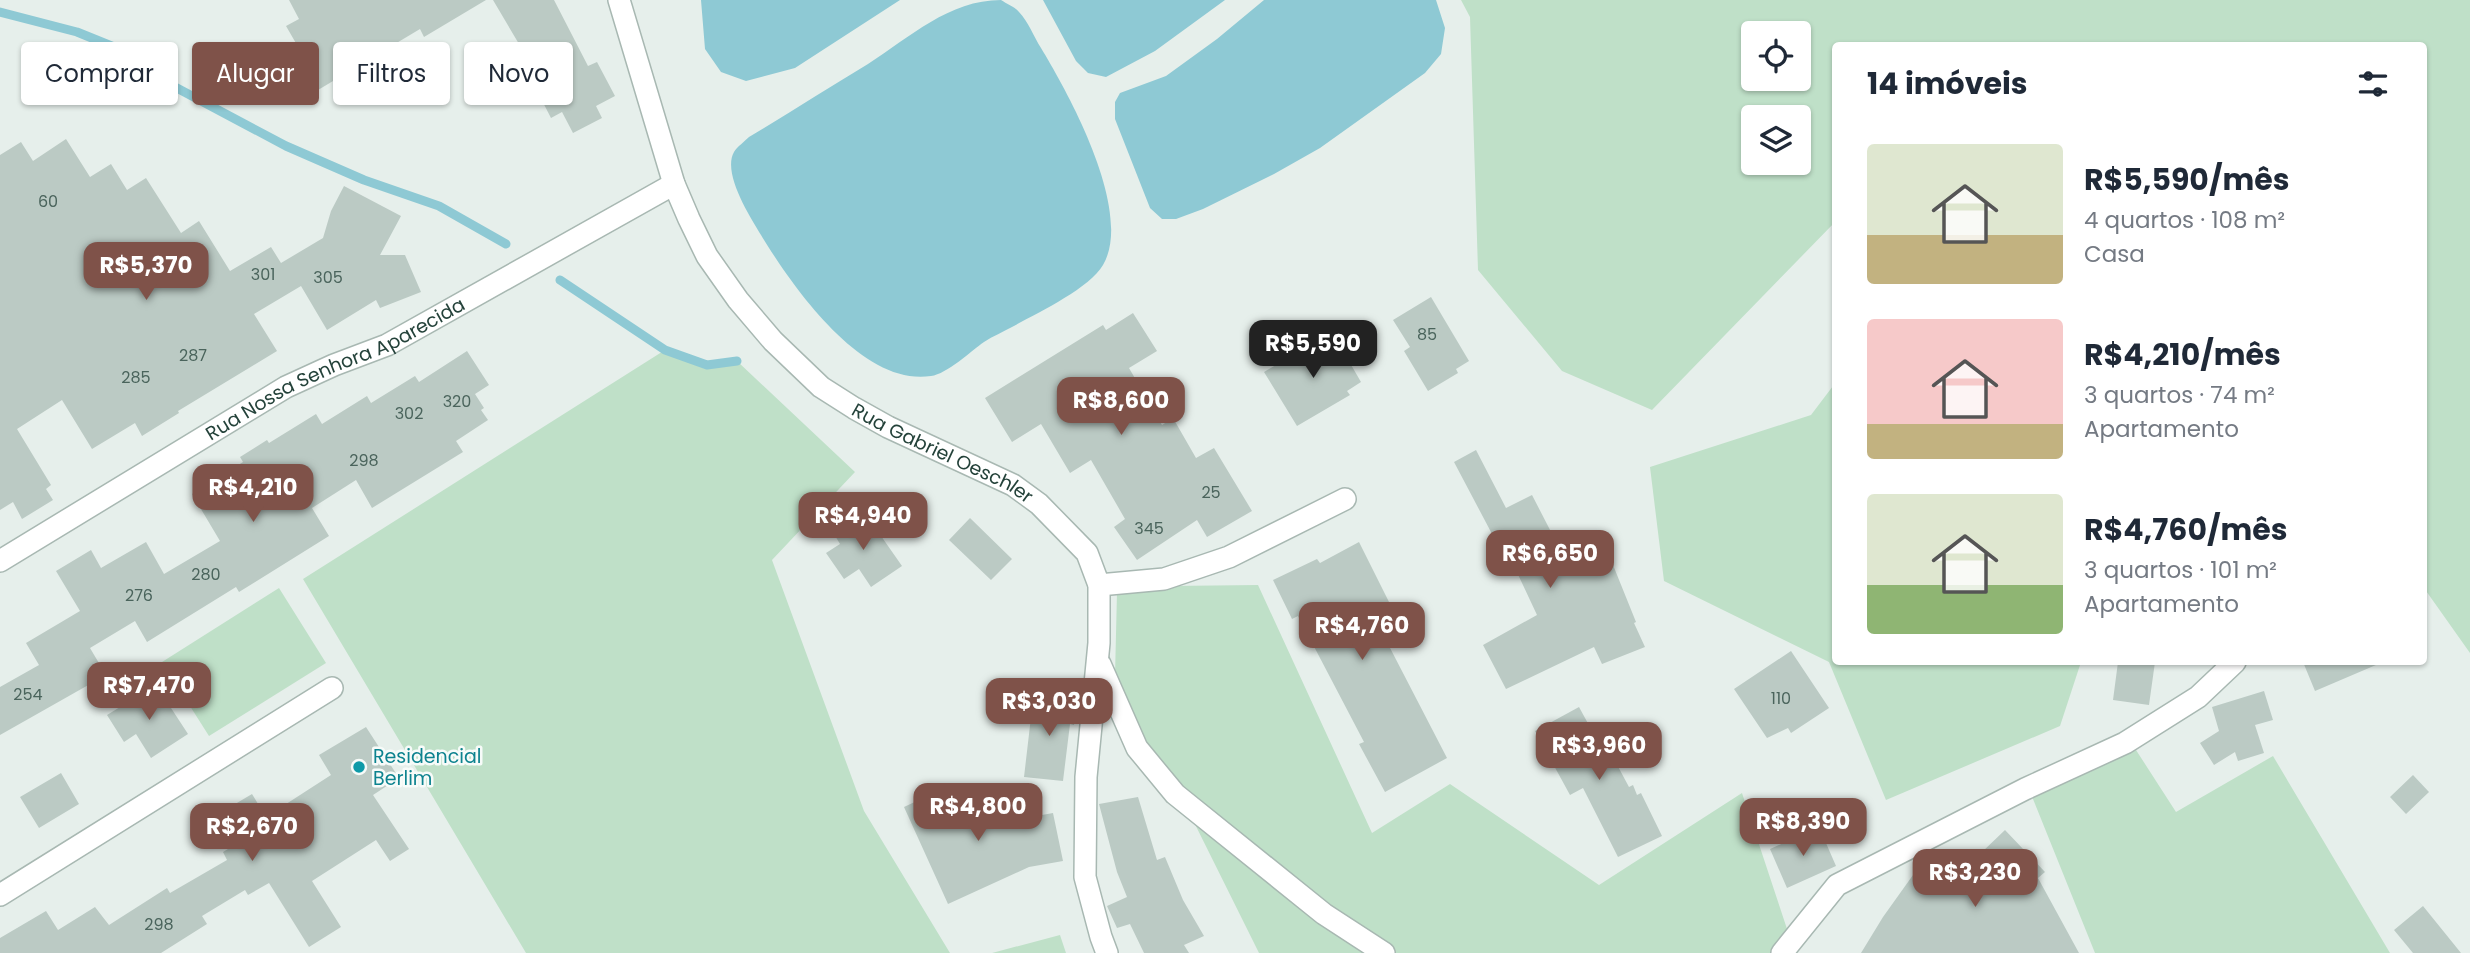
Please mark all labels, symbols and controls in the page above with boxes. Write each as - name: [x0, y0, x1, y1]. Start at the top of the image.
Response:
- map controls: [1741, 21, 1811, 175]
- button: locate: [1741, 21, 1811, 91]
- chip: Comprar: [21, 42, 178, 105]
- chip: Alugar: [192, 42, 319, 105]
- chip: Filtros: [333, 42, 450, 105]
- chip: Novo: [464, 42, 573, 105]
- text: 14 imóveis: [1867, 62, 2028, 105]
- icon: filters: [2354, 65, 2392, 103]
- button: layers: [1741, 105, 1811, 175]
- text: R$5,590/mês: [2084, 158, 2290, 201]
- icon: home: [1923, 172, 2007, 256]
- house number: 60: [38, 190, 58, 213]
- text: 4 quartos · 108 m²: [2084, 204, 2285, 236]
- text: Casa: [2084, 238, 2145, 270]
- pin: R$5,370: [81, 243, 211, 302]
- text: R$5,370: [100, 249, 192, 281]
- house number: 301: [251, 263, 275, 286]
- house number: 305: [313, 266, 343, 289]
- street label: Rua Nossa Senhora Aparecida: [200, 291, 470, 447]
- pin: R$5,590: [1248, 320, 1378, 380]
- house number: 85: [1417, 323, 1437, 346]
- text: R$5,590: [1265, 327, 1361, 359]
- text: R$4,210/mês: [2084, 333, 2281, 376]
- house number: 287: [179, 344, 207, 367]
- icon: home: [1923, 347, 2007, 431]
- house number: 285: [121, 366, 151, 389]
- pin: R$8,600: [1056, 378, 1186, 437]
- text: 3 quartos · 74 m²: [2084, 379, 2275, 411]
- text: R$8,600: [1073, 384, 1169, 416]
- house number: 320: [443, 390, 471, 413]
- street label: Rua Gabriel Oeschler: [847, 396, 1039, 510]
- house number: 302: [395, 402, 423, 425]
- text: Apartamento: [2084, 413, 2239, 445]
- house number: 298: [349, 449, 379, 472]
- pin: R$4,210: [188, 464, 318, 524]
- text: R$4,210: [208, 471, 298, 503]
- house number: 25: [1201, 481, 1221, 504]
- pin: R$4,940: [798, 492, 928, 552]
- text: R$4,940: [814, 499, 912, 531]
- text: R$4,760/mês: [2084, 508, 2288, 551]
- house number: 345: [1134, 517, 1164, 540]
- icon: home: [1923, 522, 2007, 606]
- pin: R$6,650: [1485, 530, 1615, 590]
- text: R$6,650: [1502, 537, 1598, 569]
- text: 3 quartos · 101 m²: [2084, 554, 2277, 586]
- house number: 280: [191, 563, 221, 586]
- house number: 276: [125, 584, 153, 607]
- text: Apartamento: [2084, 588, 2239, 620]
- pin: R$4,760: [1297, 602, 1427, 662]
- text: R$4,760: [1315, 609, 1409, 641]
- pin: R$7,470: [84, 662, 214, 722]
- text: R$7,470: [103, 669, 195, 701]
- pin: R$3,030: [984, 678, 1114, 738]
- house number: 254: [13, 683, 43, 706]
- text: R$3,030: [1002, 685, 1096, 717]
- house number: 110: [1771, 687, 1791, 710]
- pin: R$3,960: [1534, 722, 1664, 782]
- text: R$3,960: [1552, 729, 1646, 761]
- place label: Residencial Berlim: [373, 743, 481, 792]
- marker: Residencial Berlim: [351, 759, 367, 775]
- pin: R$4,800: [913, 784, 1043, 843]
- text: R$4,800: [929, 790, 1027, 822]
- pin: R$8,390: [1738, 798, 1868, 858]
- pin: R$2,670: [187, 804, 317, 863]
- text: R$8,390: [1756, 805, 1850, 837]
- text: R$2,670: [206, 810, 298, 842]
- pin: R$3,230: [1910, 850, 2040, 909]
- text: R$3,230: [1929, 856, 2021, 888]
- house number: 298: [144, 913, 174, 936]

